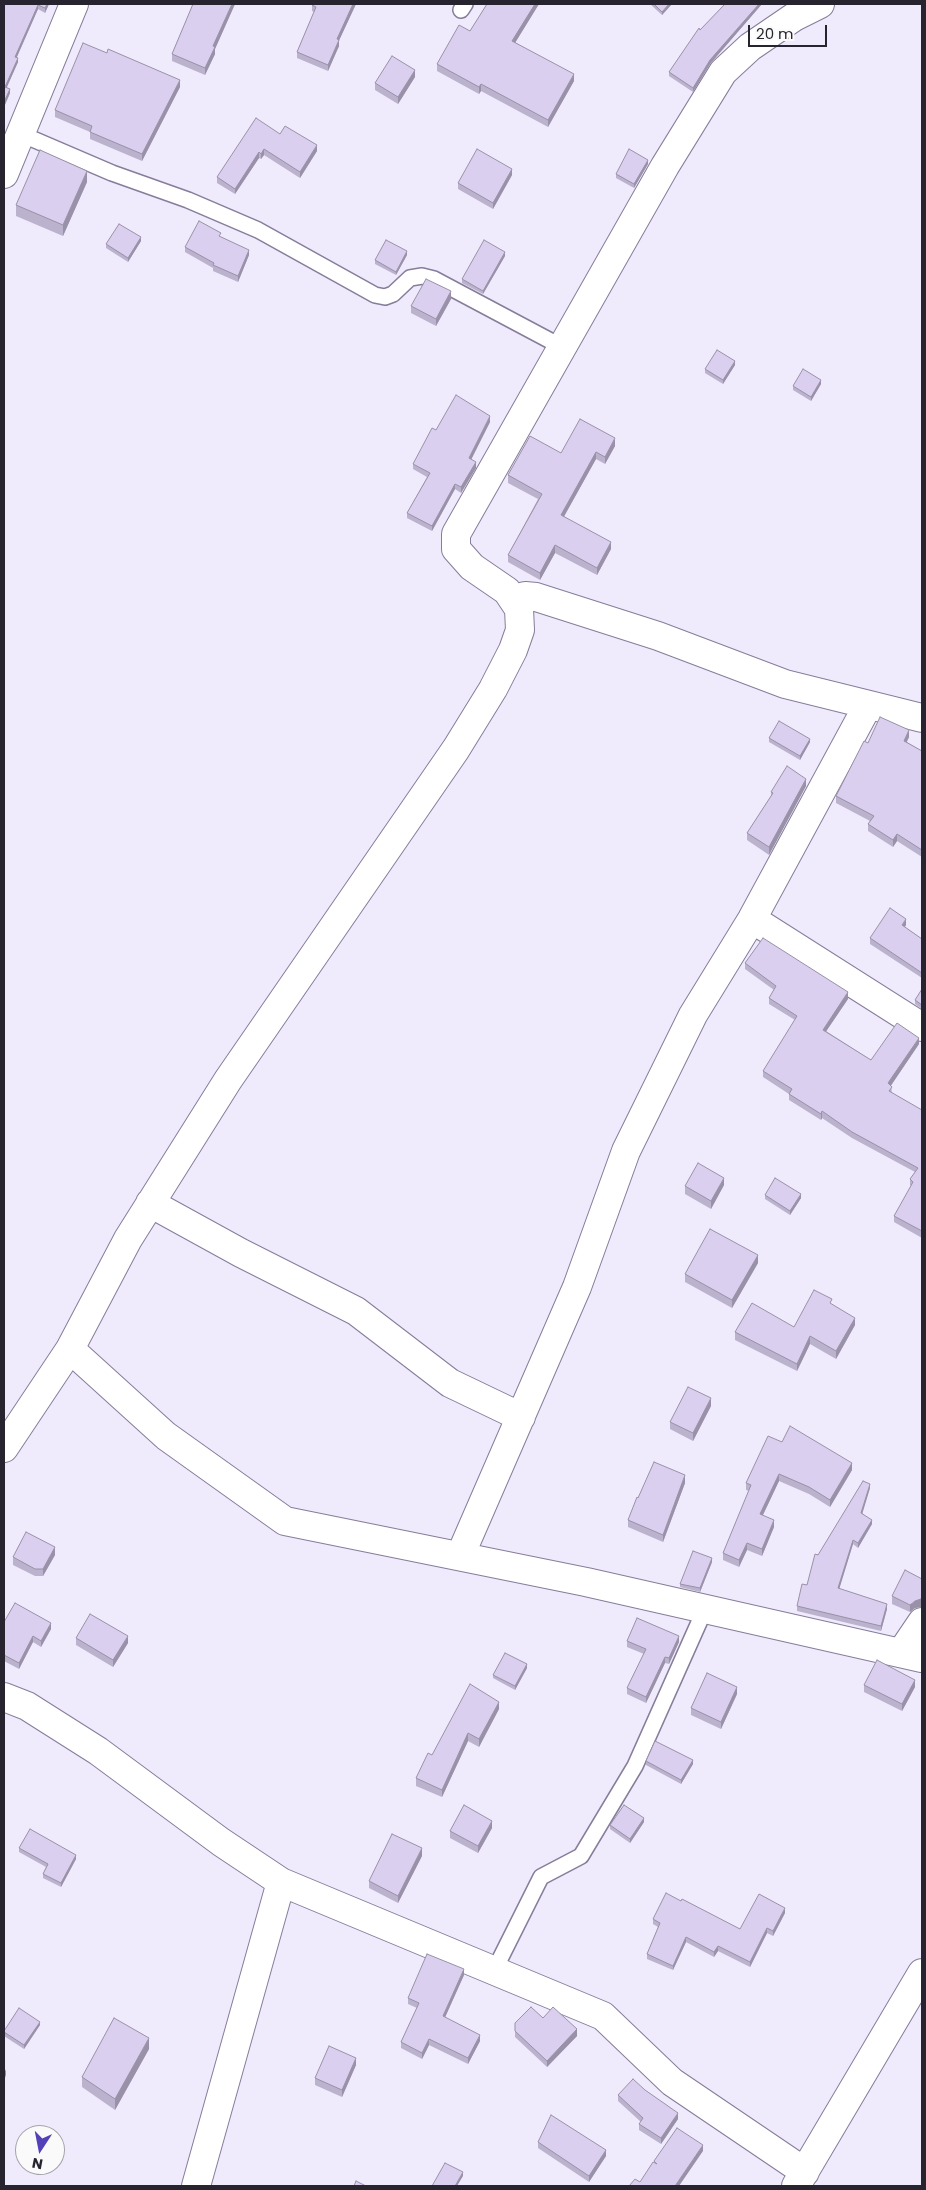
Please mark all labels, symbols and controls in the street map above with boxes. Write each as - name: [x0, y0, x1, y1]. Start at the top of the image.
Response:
- scale bar: [751, 15, 830, 47]
- text: 20 m: [756, 23, 794, 44]
- north arrow: [15, 2125, 65, 2175]
- text: N: [30, 2153, 44, 2175]

